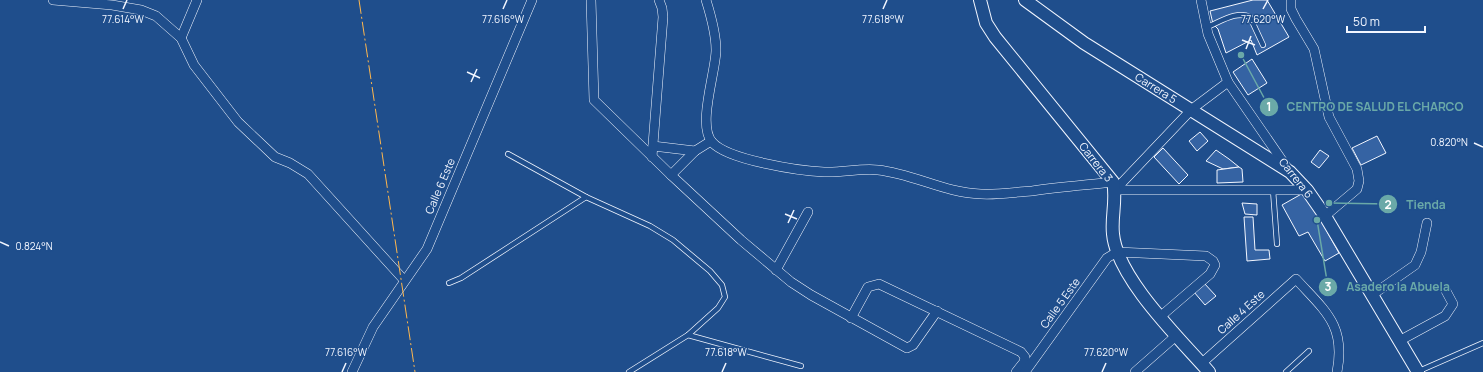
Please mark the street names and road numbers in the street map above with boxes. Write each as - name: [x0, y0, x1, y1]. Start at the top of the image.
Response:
- street label: Carrera 5: [1133, 69, 1180, 106]
- street label: Carrera 3: [1076, 139, 1117, 185]
- street label: Calle 6 Este: [421, 155, 458, 216]
- street label: Carrera 6: [1276, 155, 1317, 201]
- street label: Calle 5 Este: [1036, 274, 1083, 331]
- street label: Calle 4 Este: [1214, 286, 1268, 337]

